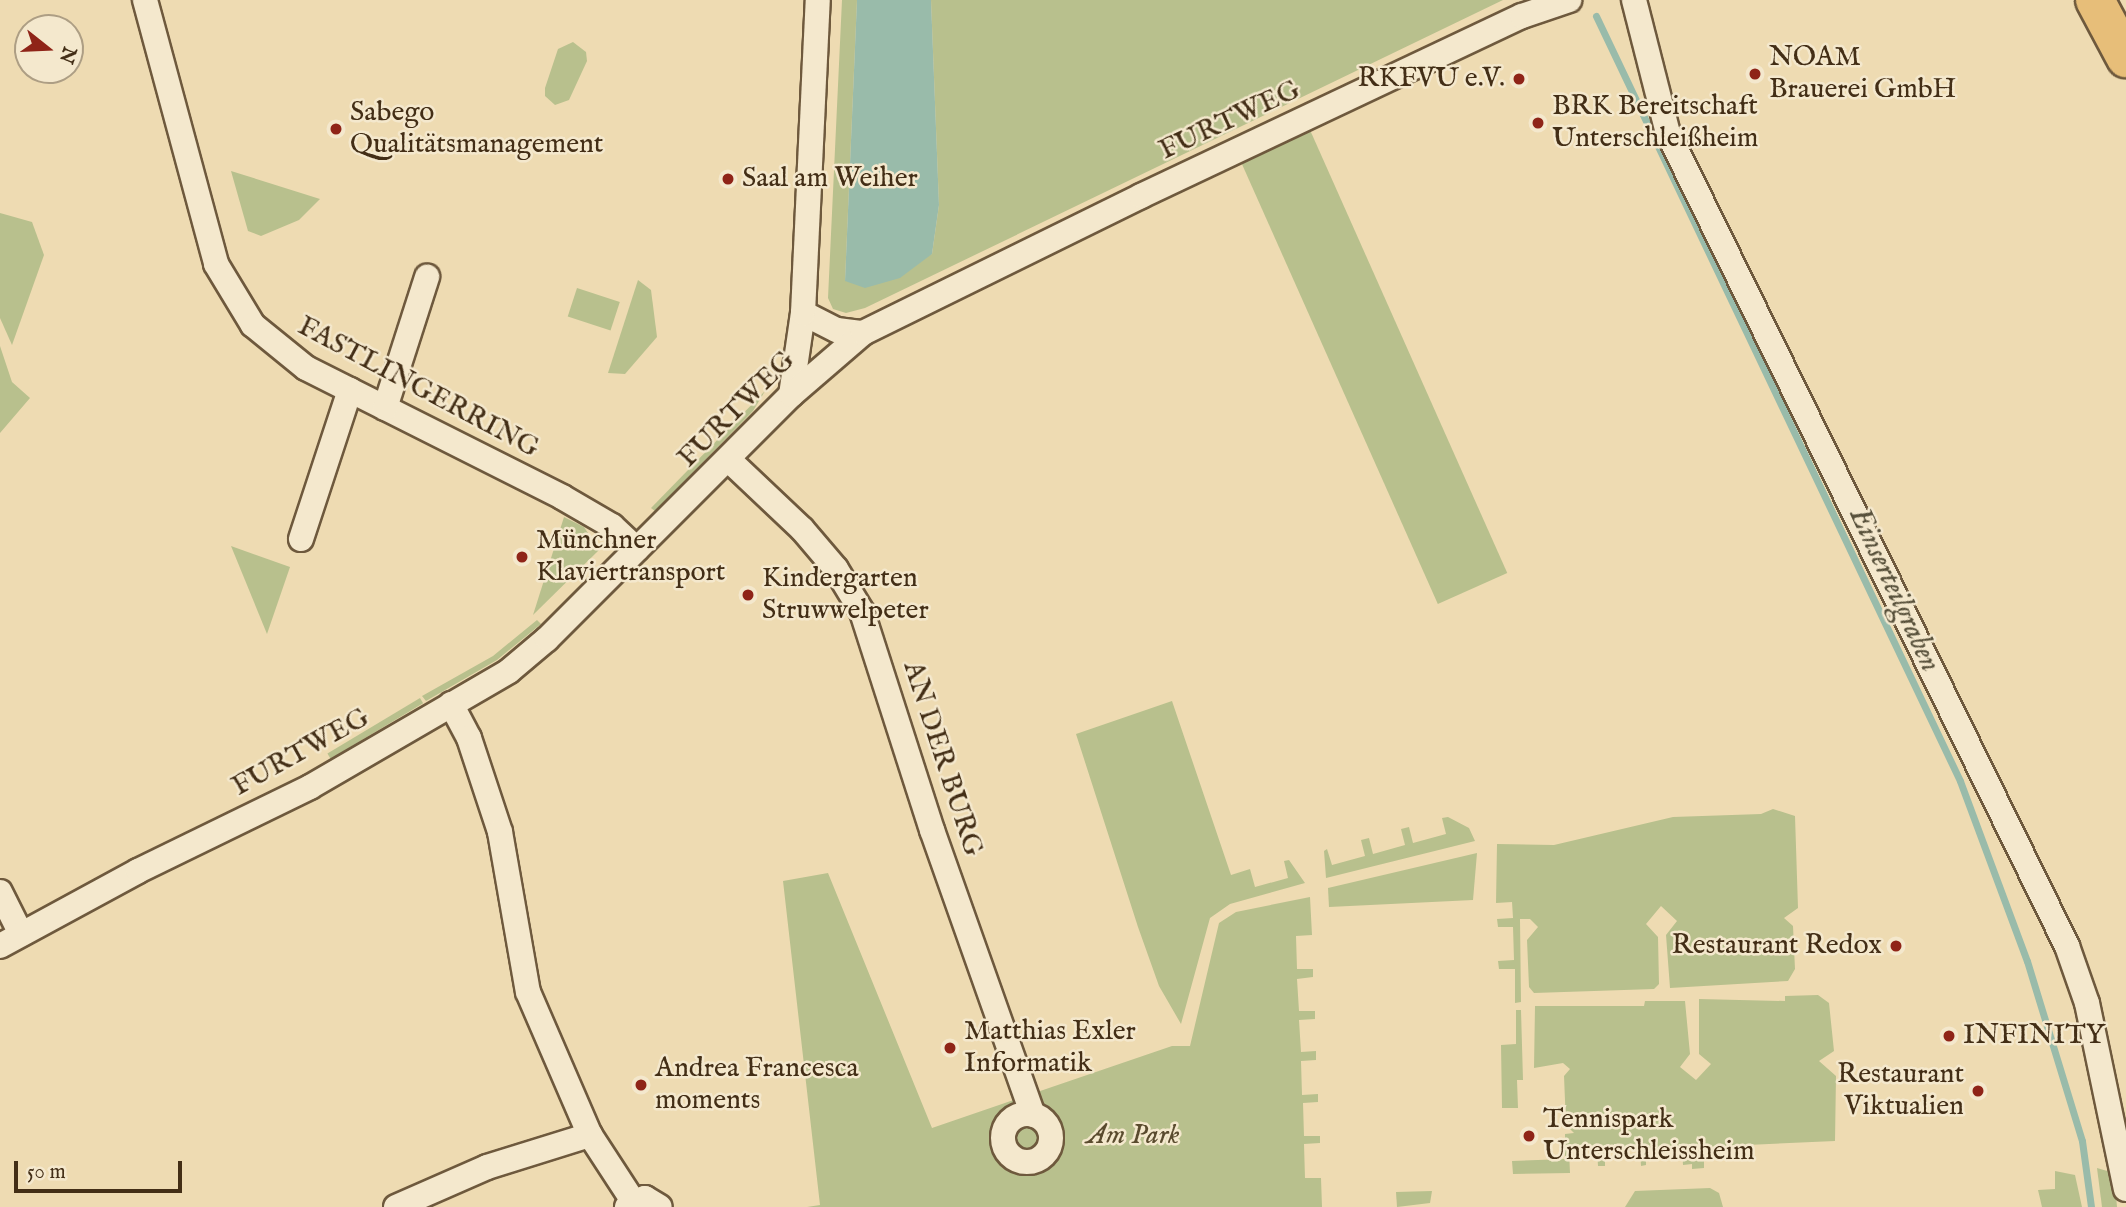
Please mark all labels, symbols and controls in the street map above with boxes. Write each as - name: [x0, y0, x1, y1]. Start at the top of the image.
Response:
- north arrow: [14, 14, 84, 84]
- place label: NOAM Brauerei GmbH: [1769, 41, 1956, 107]
- text: N: [53, 43, 81, 66]
- place label: RKFVU e.V.: [1358, 62, 1505, 96]
- marker: NOAM Brauerei GmbH: [1747, 66, 1763, 82]
- marker: RKFVU e.V.: [1511, 71, 1527, 87]
- street label: FURTWEG: [1154, 74, 1306, 168]
- place label: BRK Bereitschaft Unterschleißheim: [1552, 90, 1758, 156]
- place label: Sabego Qualitätsmanagement: [350, 96, 603, 162]
- marker: BRK Bereitschaft Unterschleißheim: [1530, 115, 1546, 131]
- marker: Sabego Qualitätsmanagement: [328, 121, 344, 137]
- place label: Saal am Weiher: [742, 162, 918, 196]
- marker: Saal am Weiher: [720, 171, 736, 187]
- street label: FASTLINGERRING: [292, 310, 544, 466]
- street label: FURTWEG: [672, 345, 802, 475]
- water label: Einserteilgraben: [1840, 502, 1948, 678]
- place label: Münchner Klaviertransport: [536, 524, 725, 590]
- marker: Münchner Klaviertransport: [514, 549, 530, 565]
- place label: Kindergarten Struwwelpeter: [762, 562, 929, 628]
- marker: Kindergarten Struwwelpeter: [740, 587, 756, 603]
- street label: AN DER BURG: [895, 657, 989, 861]
- street label: FURTWEG: [227, 702, 375, 804]
- place label: Restaurant Redox: [1672, 929, 1882, 963]
- marker: Restaurant Redox: [1888, 938, 1904, 954]
- place label: Matthias Exler Informatik: [964, 1015, 1136, 1081]
- place label: INFINITY: [1963, 1019, 2105, 1053]
- marker: INFINITY: [1941, 1028, 1957, 1044]
- marker: Matthias Exler Informatik: [942, 1040, 958, 1056]
- place label: Andrea Francesca moments: [655, 1052, 859, 1118]
- place label: Restaurant Viktualien: [1837, 1058, 1964, 1124]
- marker: Andrea Francesca moments: [633, 1077, 649, 1093]
- marker: Restaurant Viktualien: [1970, 1083, 1986, 1099]
- place label: Tennispark Unterschleissheim: [1543, 1103, 1755, 1169]
- park label: Am Park: [1087, 1119, 1179, 1153]
- marker: Tennispark Unterschleissheim: [1521, 1128, 1537, 1144]
- scale bar: [18, 1148, 186, 1192]
- text: 50 m: [27, 1159, 66, 1186]

